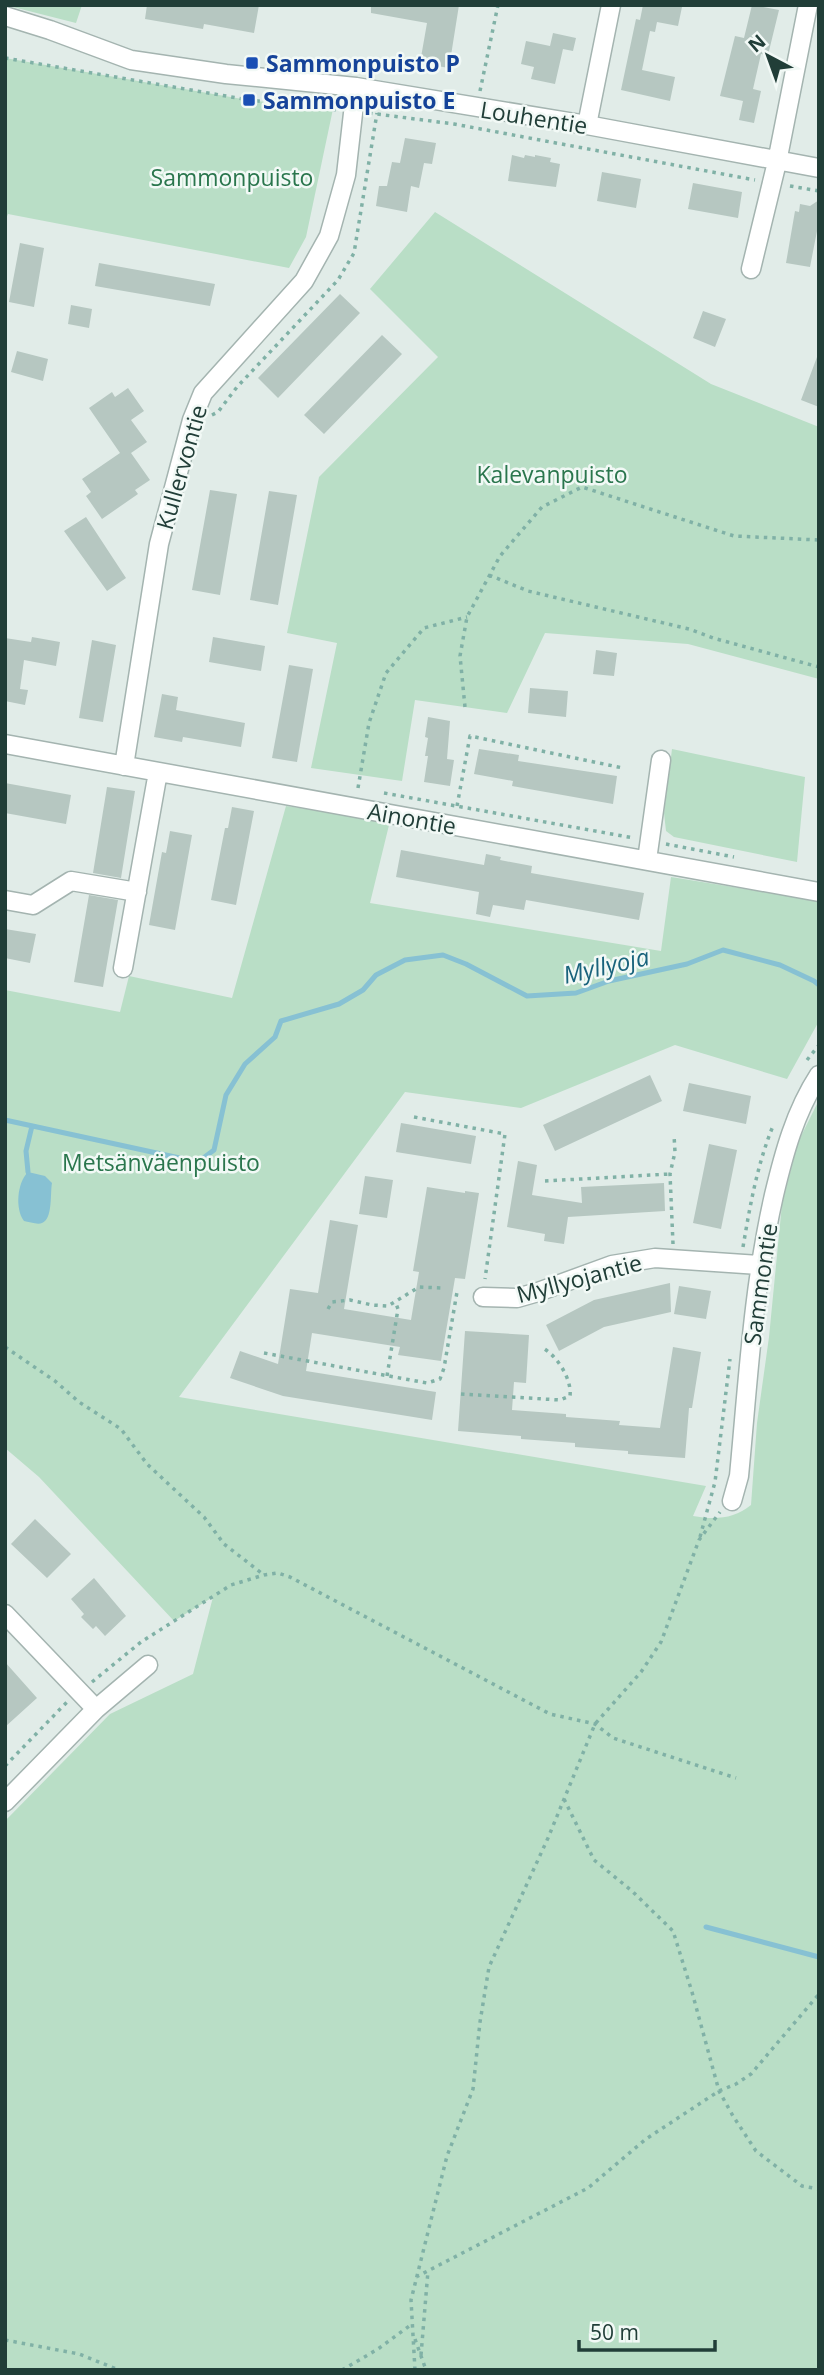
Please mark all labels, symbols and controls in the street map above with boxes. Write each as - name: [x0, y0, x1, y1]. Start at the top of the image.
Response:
- north arrow: [733, 21, 803, 91]
- text: N: [742, 28, 771, 58]
- place label: Sammonpuisto P: [266, 47, 460, 79]
- marker: Sammonpuisto P: [244, 55, 260, 71]
- place label: Sammonpuisto E: [263, 84, 455, 116]
- marker: Sammonpuisto E: [241, 92, 257, 108]
- street label: Louhentie: [478, 93, 590, 141]
- park label: Sammonpuisto: [151, 161, 313, 193]
- street label: Kullervontie: [148, 401, 214, 533]
- park label: Kalevanpuisto: [477, 458, 627, 490]
- street label: Ainontie: [365, 794, 459, 842]
- water label: Myllyoja: [560, 939, 653, 991]
- park label: Metsänväenpuisto: [62, 1146, 260, 1178]
- street label: Sammontie: [736, 1221, 784, 1347]
- street label: Myllyojantie: [513, 1246, 645, 1310]
- scale bar: [579, 2308, 716, 2352]
- text: 50 m: [590, 2318, 639, 2346]

